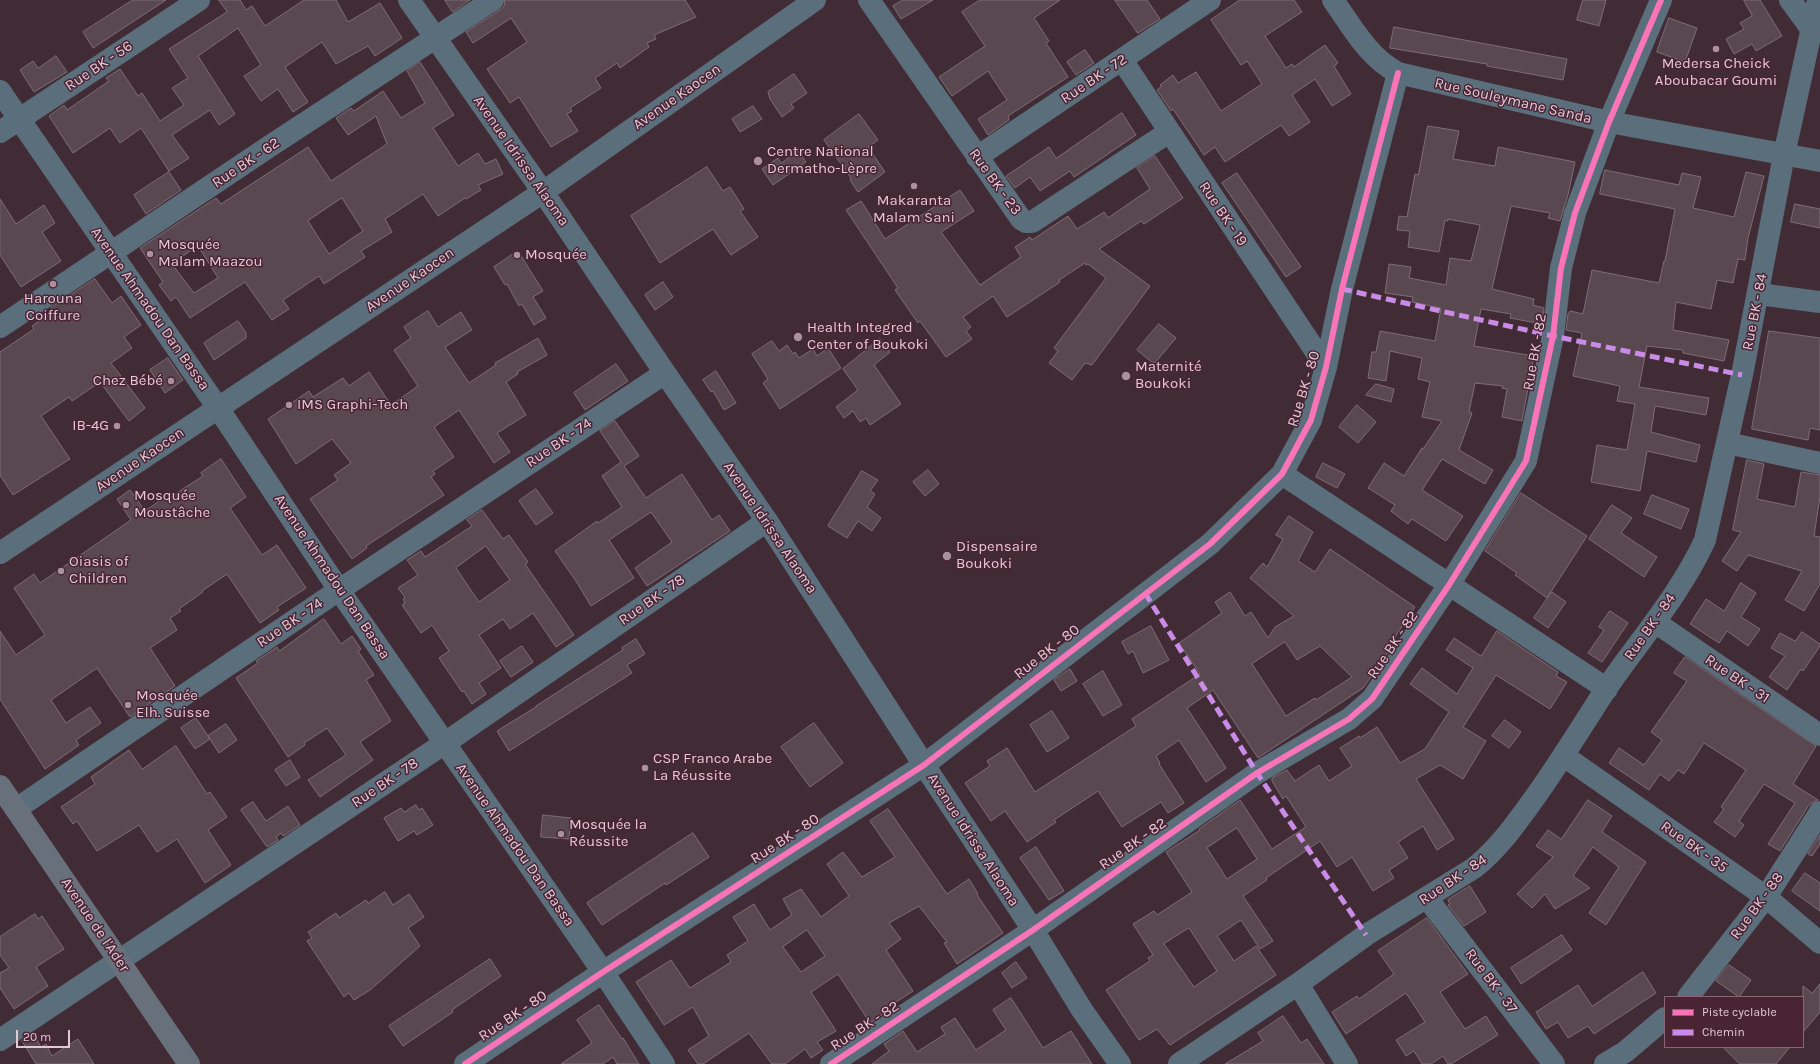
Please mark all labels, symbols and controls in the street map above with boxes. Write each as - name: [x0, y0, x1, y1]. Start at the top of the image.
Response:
- street label: Rue BK - 56: [62, 37, 136, 95]
- marker: Medersa Cheick Aboubacar Goumi: [1711, 44, 1721, 54]
- street label: Rue BK - 72: [1057, 50, 1131, 108]
- place label: Medersa Cheick Aboubacar Goumi: [1655, 55, 1777, 90]
- street label: Avenue Kaocen: [630, 60, 724, 134]
- street label: Rue Souleymane Sanda: [1433, 74, 1593, 128]
- street label: Avenue Idrissa Alaoma: [469, 92, 573, 230]
- street label: Rue BK - 62: [209, 134, 283, 192]
- place label: Centre National Dermatho-Lèpre: [767, 143, 877, 178]
- street label: Rue BK - 23: [965, 145, 1025, 219]
- marker: Centre National Dermatho-Lèpre: [752, 155, 764, 167]
- street label: Rue BK - 19: [1195, 178, 1251, 250]
- marker: Makaranta Malam Sani: [909, 181, 919, 191]
- place label: Makaranta Malam Sani: [873, 192, 955, 227]
- street label: Avenue Ahmadou Dan Bassa: [87, 224, 213, 394]
- place label: Mosquée Malam Maazou: [158, 236, 263, 271]
- street label: Avenue Kaocen: [362, 244, 458, 316]
- place label: Mosquée: [525, 246, 587, 264]
- marker: Mosquée Malam Maazou: [145, 249, 155, 259]
- marker: Mosquée: [512, 250, 522, 260]
- street label: Rue BK - 84: [1739, 272, 1771, 352]
- marker: Harouna Coiffure: [48, 279, 58, 289]
- place label: Harouna Coiffure: [24, 290, 82, 325]
- street label: Rue BK - 82: [1519, 312, 1551, 392]
- place label: Health Integred Center of Boukoki: [807, 319, 928, 354]
- marker: Health Integred Center of Boukoki: [792, 331, 804, 343]
- street label: Rue BK - 80: [1284, 349, 1324, 429]
- place label: Maternité Boukoki: [1135, 358, 1202, 393]
- marker: Maternité Boukoki: [1120, 370, 1132, 382]
- place label: Chez Bébé: [93, 372, 163, 390]
- marker: Chez Bébé: [166, 376, 176, 386]
- place label: IMS Graphi-Tech: [297, 396, 408, 414]
- marker: IMS Graphi-Tech: [284, 400, 294, 410]
- street label: Rue BK - 74: [523, 414, 595, 472]
- place label: IB-4G: [72, 417, 109, 435]
- marker: IB-4G: [112, 421, 122, 431]
- street label: Avenue Kaocen: [92, 424, 188, 496]
- street label: Avenue Idrissa Alaoma: [719, 459, 821, 597]
- place label: Mosquée Moustâche: [134, 487, 210, 522]
- street label: Avenue Ahmadou Dan Bassa: [270, 491, 394, 663]
- marker: Mosquée Moustâche: [121, 500, 131, 510]
- place label: Dispensaire Boukoki: [956, 538, 1038, 573]
- marker: Dispensaire Boukoki: [941, 550, 953, 562]
- place label: Oiasis of Children: [69, 553, 129, 588]
- marker: Oiasis of Children: [56, 566, 66, 576]
- street label: Rue BK - 78: [615, 571, 689, 629]
- street label: Rue BK - 84: [1620, 590, 1680, 664]
- street label: Rue BK - 74: [254, 594, 326, 652]
- street label: Rue BK - 82: [1364, 608, 1422, 682]
- street label: Rue BK - 80: [1011, 621, 1083, 683]
- street label: Rue BK - 31: [1701, 651, 1773, 707]
- place label: Mosquée Elh. Suisse: [136, 687, 210, 722]
- marker: Mosquée Elh. Suisse: [123, 700, 133, 710]
- place label: CSP Franco Arabe La Réussite: [653, 750, 772, 785]
- street label: Rue BK - 78: [348, 754, 422, 812]
- street label: Avenue Ahmadou Dan Bassa: [452, 760, 578, 930]
- marker: CSP Franco Arabe La Réussite: [640, 763, 650, 773]
- street label: Avenue Idrissa Alaoma: [923, 770, 1023, 910]
- street label: Rue BK - 80: [747, 810, 823, 868]
- street label: Rue BK - 82: [1096, 814, 1170, 874]
- place label: Mosquée la Réussite: [569, 816, 647, 851]
- street label: Rue BK - 35: [1657, 817, 1731, 877]
- marker: Mosquée la Réussite: [556, 829, 566, 839]
- street label: Rue BK - 84: [1416, 851, 1490, 909]
- street label: Rue BK - 88: [1727, 869, 1787, 943]
- street label: Avenue de l'Ader: [57, 874, 133, 976]
- street label: Rue BK - 37: [1461, 945, 1521, 1017]
- street label: Rue BK - 80: [475, 987, 551, 1045]
- legend: [1664, 996, 1804, 1048]
- street label: Rue BK - 82: [827, 997, 903, 1055]
- text: Piste cyclable: [1702, 1005, 1777, 1019]
- scale bar: [18, 1022, 72, 1048]
- text: Chemin: [1702, 1025, 1745, 1039]
- text: 20 m: [23, 1030, 51, 1044]

